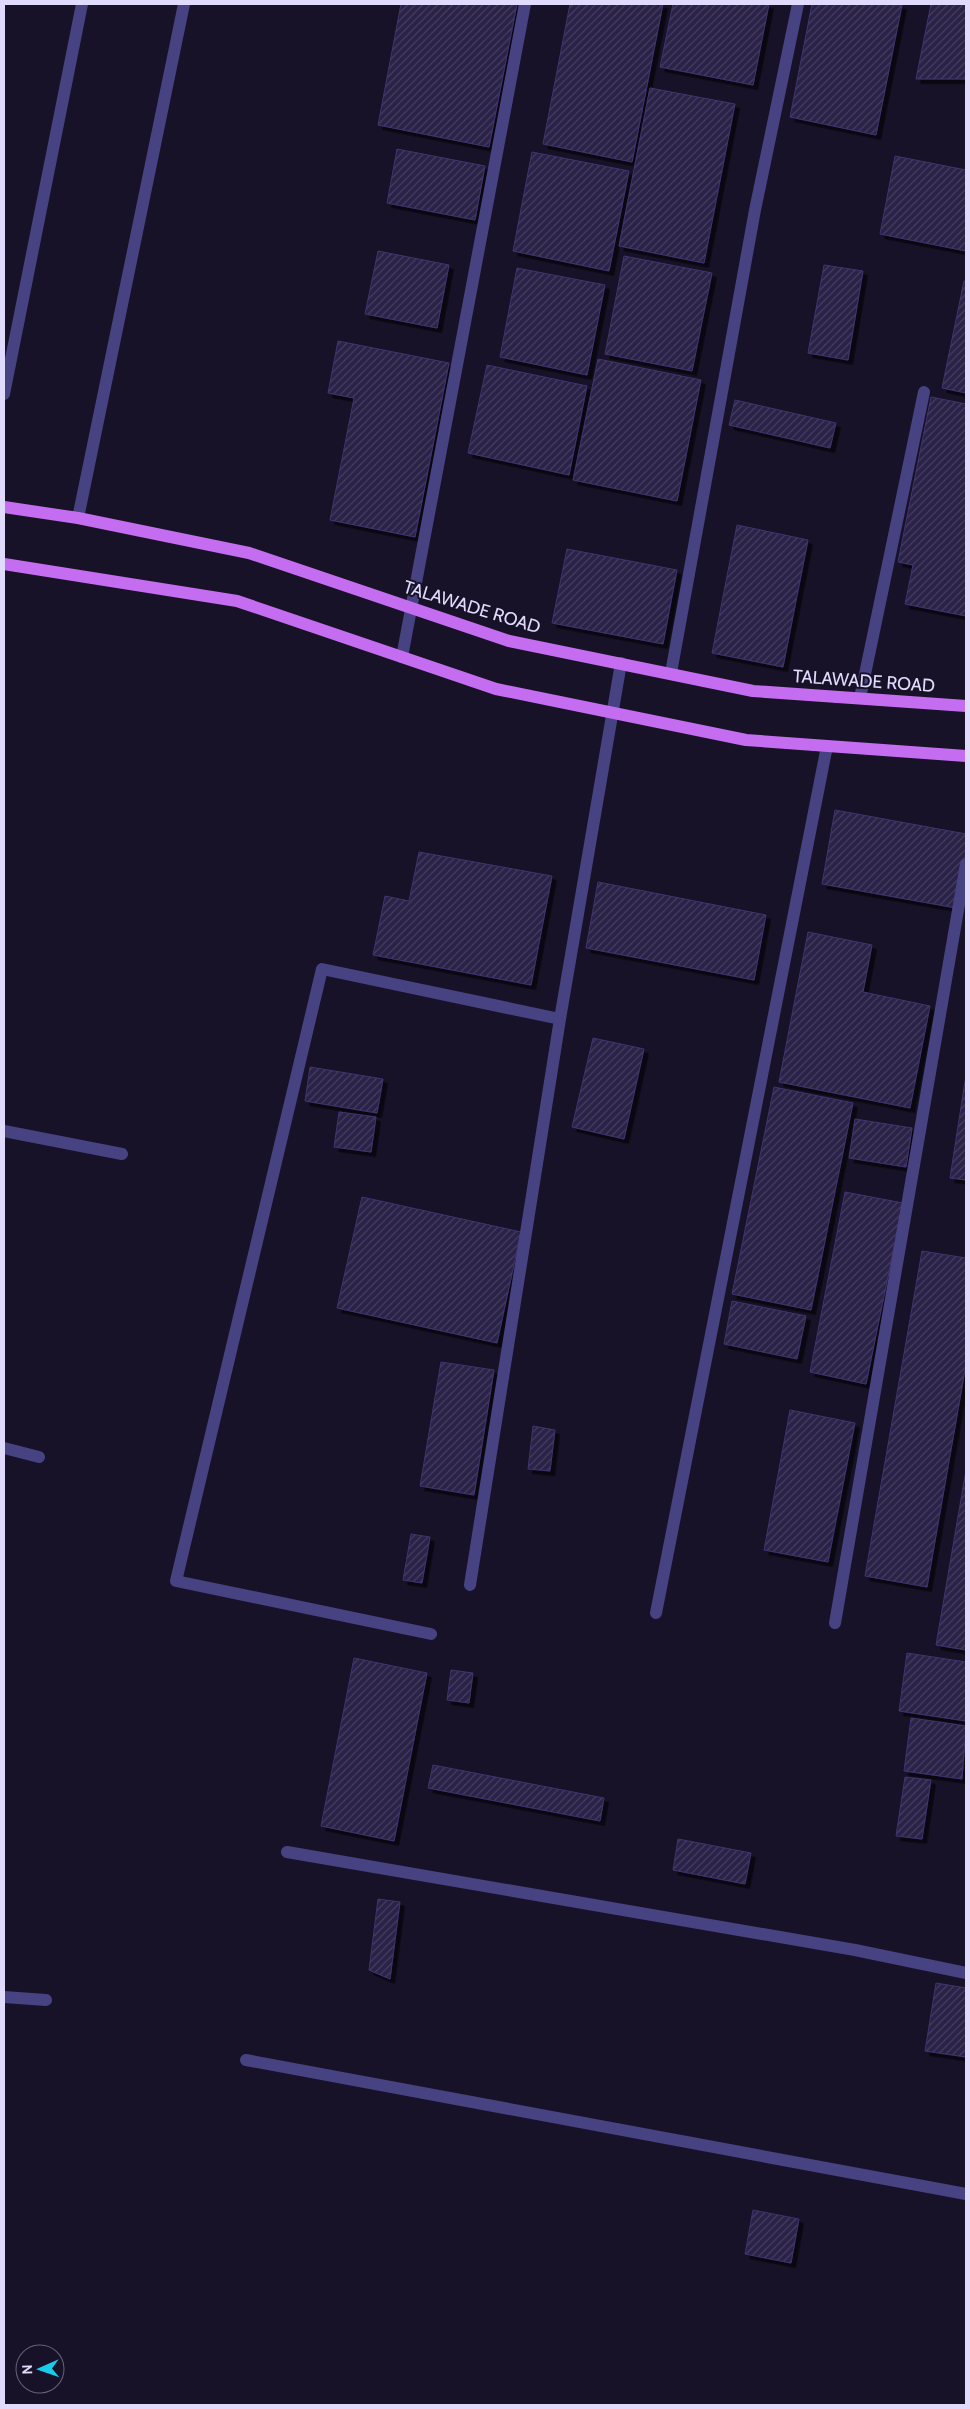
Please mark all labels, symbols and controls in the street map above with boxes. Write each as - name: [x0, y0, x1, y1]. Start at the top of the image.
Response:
- street label: TALAWADE ROAD: [401, 576, 543, 638]
- street label: TALAWADE ROAD: [792, 665, 936, 697]
- north arrow: [15, 2344, 65, 2394]
- text: N: [18, 2364, 36, 2375]

